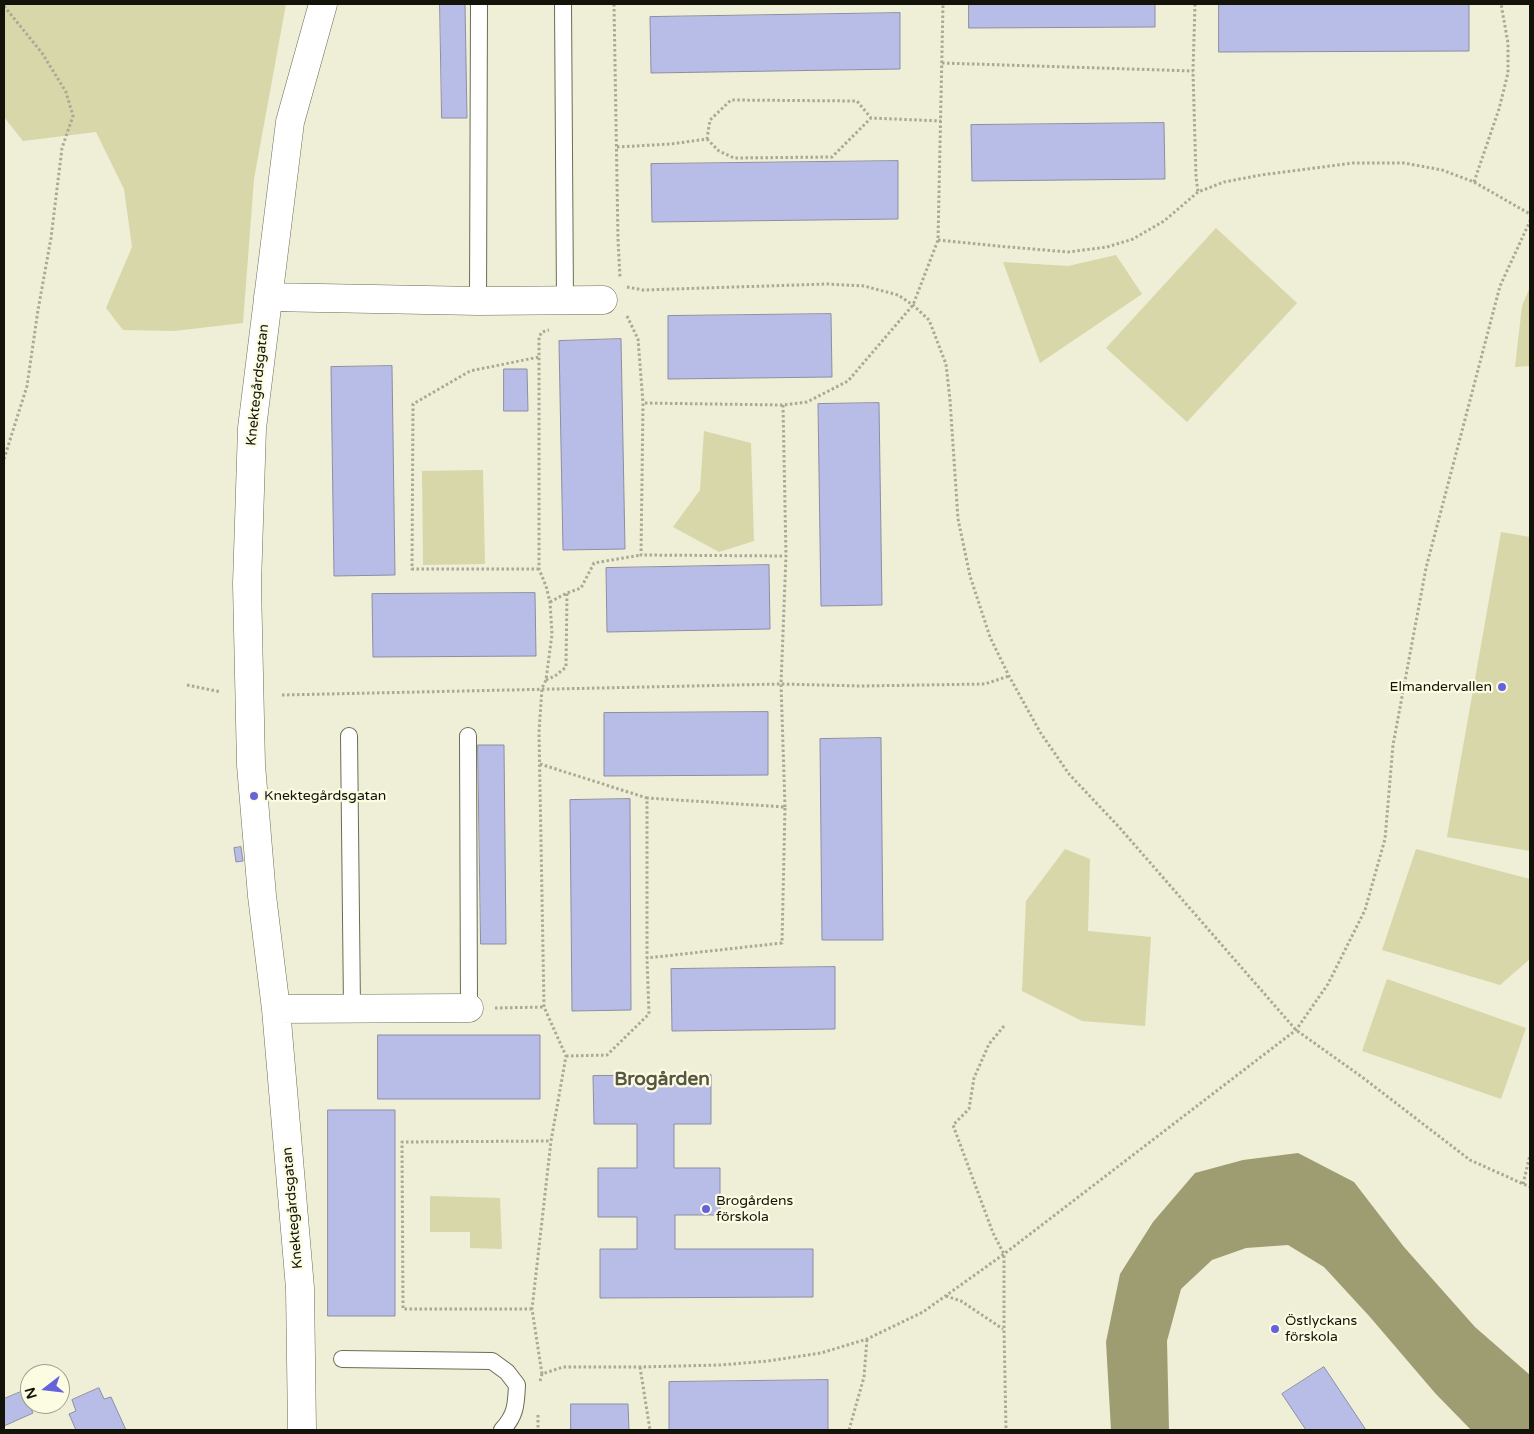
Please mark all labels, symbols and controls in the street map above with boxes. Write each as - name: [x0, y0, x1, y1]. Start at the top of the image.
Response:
- street label: Knektegårdsgatan: [243, 323, 273, 447]
- place label: Elmandervallen: [1390, 679, 1492, 695]
- marker: Elmandervallen: [1496, 681, 1508, 693]
- place label: Knektegårdsgatan: [264, 788, 386, 804]
- marker: Knektegårdsgatan: [248, 790, 260, 802]
- district label: Brogården: [614, 1069, 710, 1091]
- street label: Knektegårdsgatan: [279, 1146, 307, 1270]
- place label: Brogårdens förskola: [716, 1193, 793, 1226]
- marker: Brogårdens förskola: [700, 1203, 712, 1215]
- place label: Östlyckans förskola: [1285, 1313, 1357, 1345]
- marker: Östlyckans förskola: [1269, 1323, 1281, 1335]
- north arrow: [20, 1364, 70, 1414]
- text: N: [21, 1385, 41, 1401]

